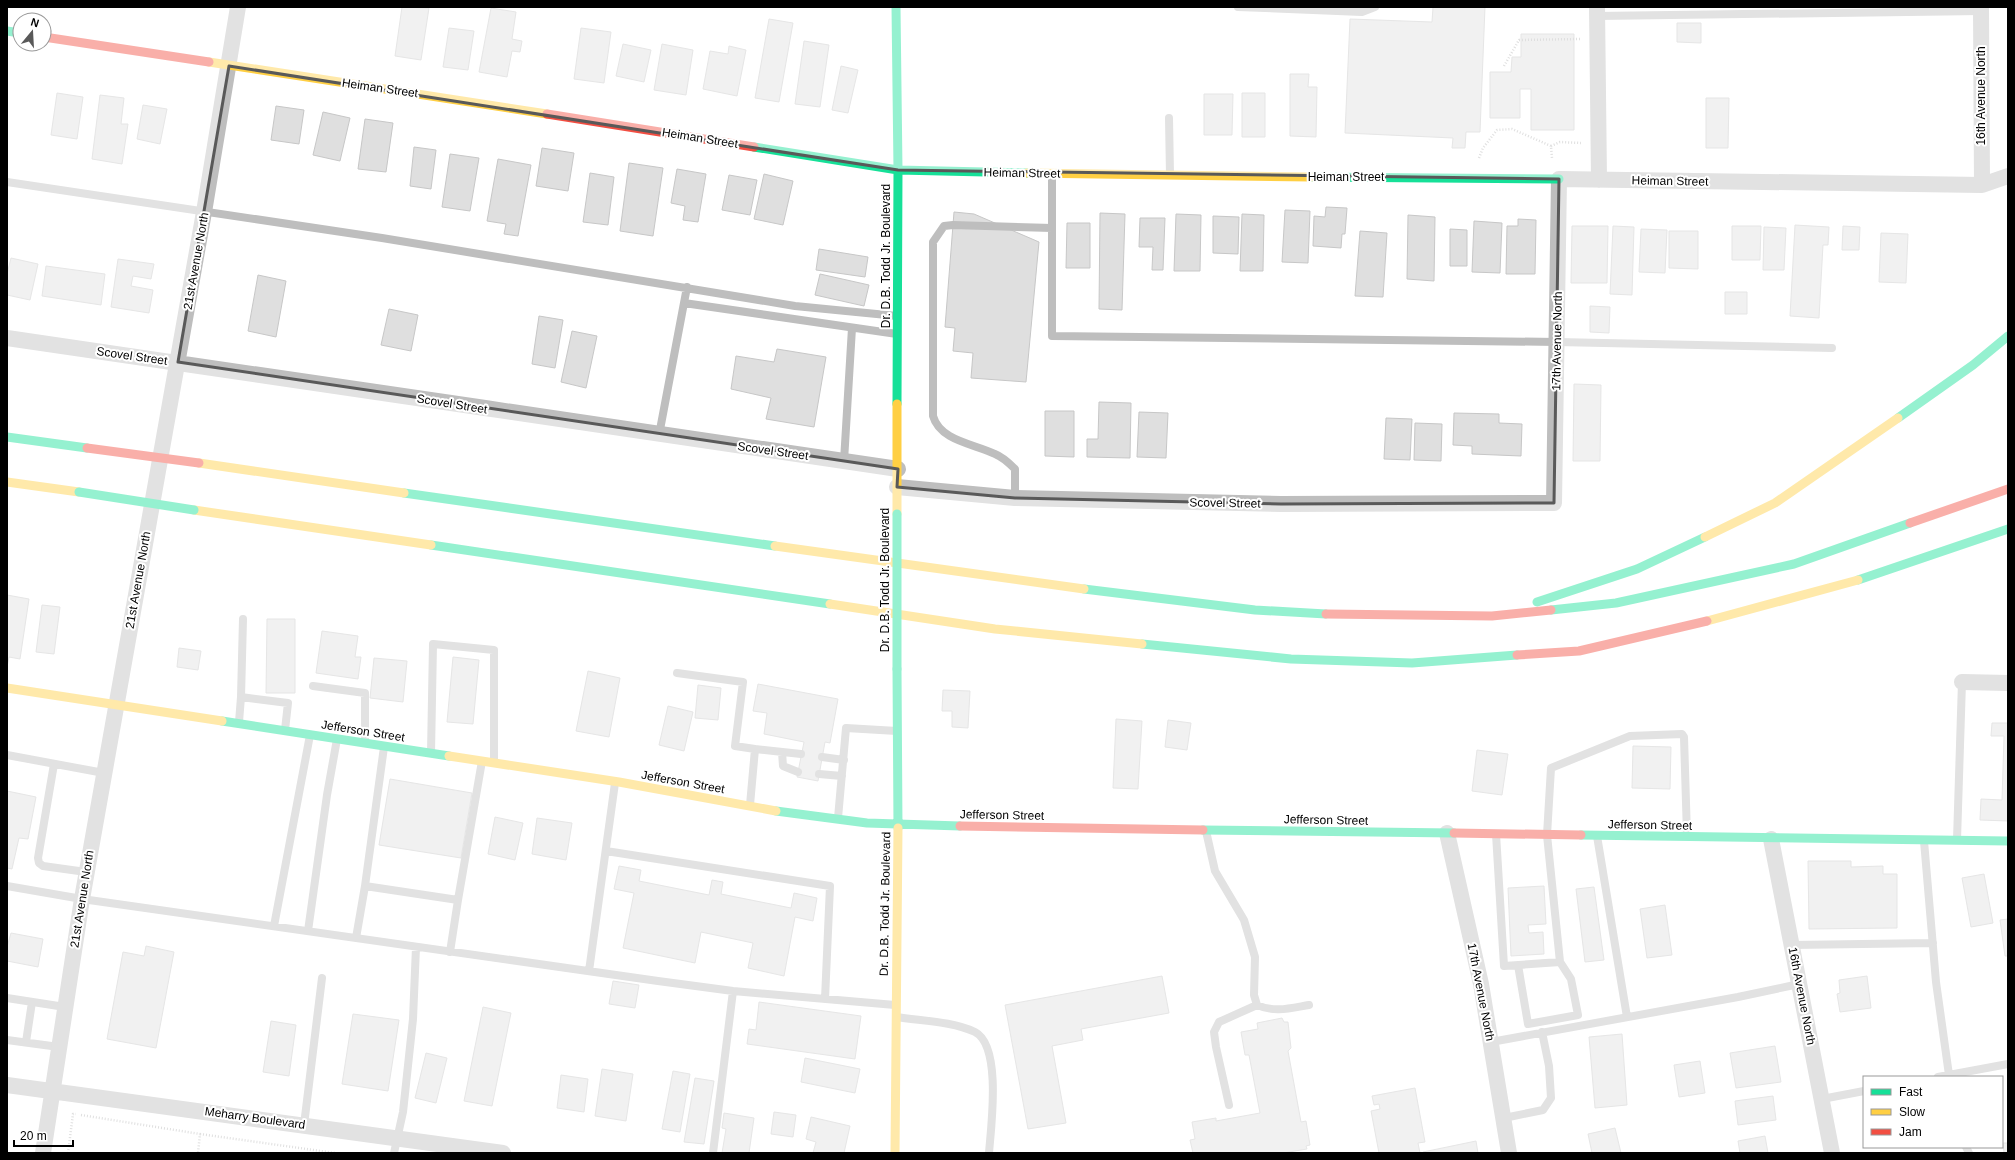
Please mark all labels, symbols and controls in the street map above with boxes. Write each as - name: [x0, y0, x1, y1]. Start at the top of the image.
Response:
- north arrow: [12, 12, 52, 52]
- text: N: [29, 16, 41, 29]
- street label: 16th Avenue North: [1974, 46, 1988, 146]
- street label: Heiman Street: [341, 76, 420, 100]
- street label: Heiman Street: [661, 125, 740, 151]
- street label: Heiman Street: [984, 165, 1061, 181]
- street label: Heiman Street: [1308, 170, 1385, 184]
- street label: Heiman Street: [1632, 173, 1709, 189]
- street label: Dr. D.B. Todd Jr. Boulevard: [879, 184, 893, 328]
- street label: 21st Avenue North: [181, 211, 211, 311]
- street label: 17th Avenue North: [1549, 291, 1565, 391]
- street label: Scovel Street: [96, 344, 169, 368]
- street label: Scovel Street: [416, 392, 489, 417]
- street label: Scovel Street: [737, 439, 810, 463]
- street label: Scovel Street: [1189, 495, 1261, 511]
- street label: Dr. D.B. Todd Jr. Boulevard: [878, 508, 892, 652]
- street label: 21st Avenue North: [123, 530, 153, 630]
- street label: Jefferson Street: [320, 717, 406, 745]
- street label: Jefferson Street: [640, 768, 726, 796]
- street label: Jefferson Street: [960, 807, 1045, 823]
- street label: Jefferson Street: [1284, 812, 1369, 828]
- street label: Jefferson Street: [1608, 817, 1693, 833]
- street label: Dr. D.B. Todd Jr. Boulevard: [877, 832, 893, 976]
- street label: 21st Avenue North: [67, 849, 97, 949]
- street label: 17th Avenue North: [1465, 942, 1497, 1042]
- street label: 16th Avenue North: [1786, 946, 1818, 1046]
- legend: [1863, 1076, 2003, 1148]
- text: Fast: [1899, 1085, 1923, 1099]
- street label: Meharry Boulevard: [204, 1104, 306, 1132]
- text: Slow: [1899, 1105, 1925, 1119]
- scale bar: [14, 1122, 73, 1148]
- text: Jam: [1899, 1125, 1922, 1139]
- text: 20 m: [20, 1129, 47, 1143]

